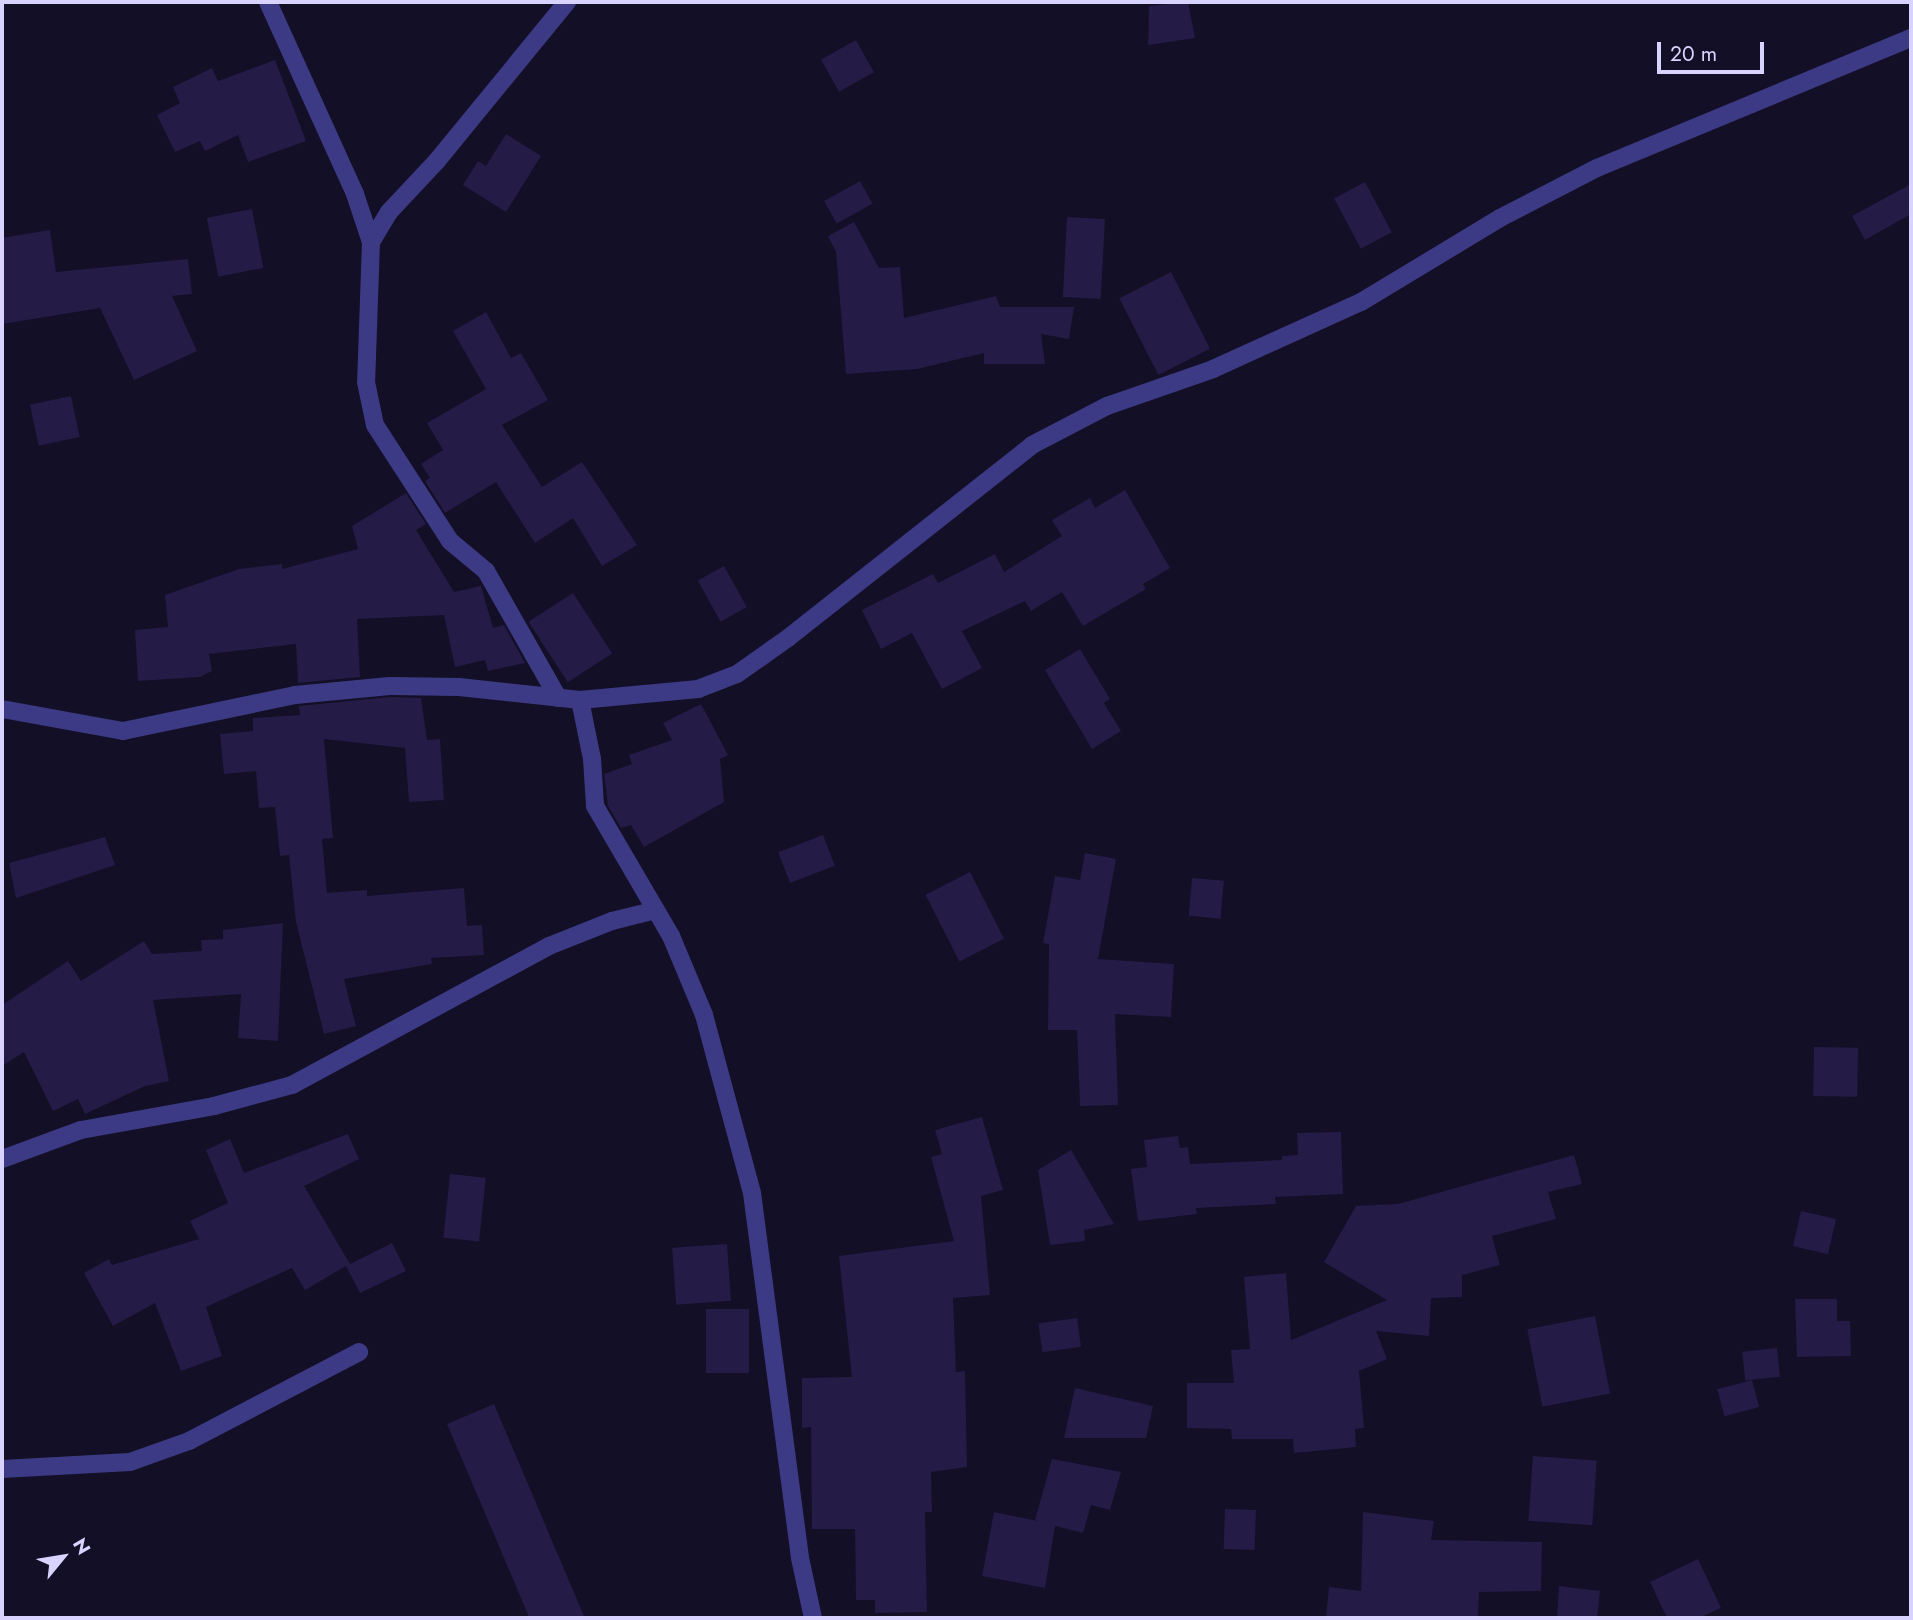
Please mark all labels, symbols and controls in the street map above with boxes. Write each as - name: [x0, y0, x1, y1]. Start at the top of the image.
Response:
- scale bar: [1661, 28, 1768, 72]
- text: 20 m: [1670, 39, 1717, 69]
- north arrow: [28, 1522, 98, 1592]
- text: N: [66, 1533, 97, 1560]

